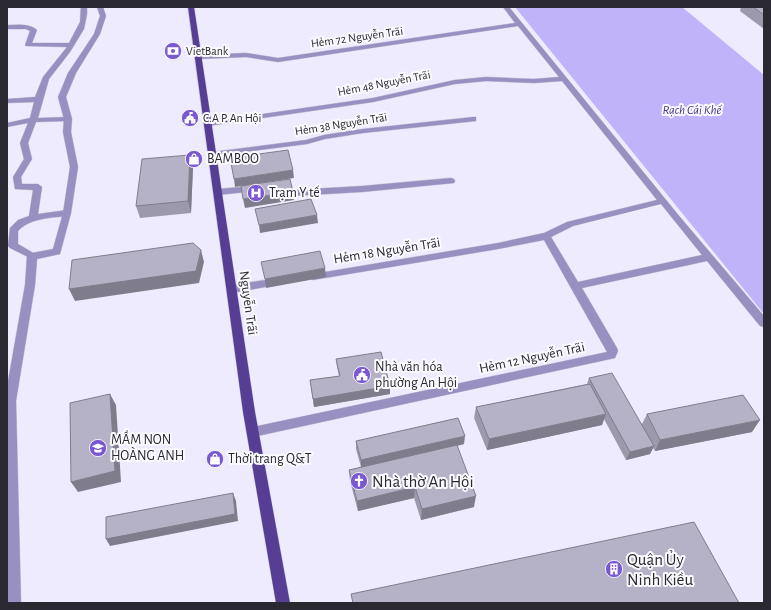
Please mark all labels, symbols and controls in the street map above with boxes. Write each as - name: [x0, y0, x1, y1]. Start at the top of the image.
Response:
- street label: Hẻm 72 Nguyễn Trãi: [310, 24, 404, 50]
- bank icon: VietBank: [163, 41, 183, 61]
- place label: VietBank: [186, 45, 229, 57]
- street label: Hẻm 48 Nguyễn Trãi: [336, 67, 432, 99]
- water label: Rạch Cái Khế: [663, 104, 723, 117]
- public building icon: C.A P. An Hội: [180, 108, 200, 128]
- street label: Hẻm 38 Nguyễn Trãi: [294, 110, 388, 138]
- place label: C.A P. An Hội: [203, 112, 261, 124]
- shop icon: BAMBOO: [184, 149, 204, 169]
- place label: BAMBOO: [207, 152, 259, 166]
- hospital icon: Trạm Y tế: [246, 183, 266, 203]
- place label: Trạm Y tế: [269, 185, 320, 200]
- street label: Hẻm 18 Nguyễn Trãi: [332, 234, 441, 266]
- street label: Nguyễn Trãi: [237, 270, 261, 336]
- street label: Hẻm 12 Nguyễn Trãi: [477, 338, 586, 376]
- place label: Nhà văn hóa phường An Hội: [375, 360, 457, 390]
- public building icon: Nhà văn hóa phường An Hội: [352, 365, 372, 385]
- place label: MẦM NON HOÀNG ANH: [111, 429, 184, 463]
- school or university icon: MẦM NON HOÀNG ANH: [88, 438, 108, 458]
- shop icon: Thời trang Q&T: [205, 449, 225, 469]
- place label: Thời trang Q&T: [228, 452, 312, 466]
- church icon: Nhà thờ An Hội: [349, 471, 369, 491]
- place label: Nhà thờ An Hội: [372, 473, 474, 490]
- place label: Quận Ủy Ninh Kiều: [627, 550, 693, 588]
- building icon: Quận Ủy Ninh Kiều: [604, 559, 624, 579]

